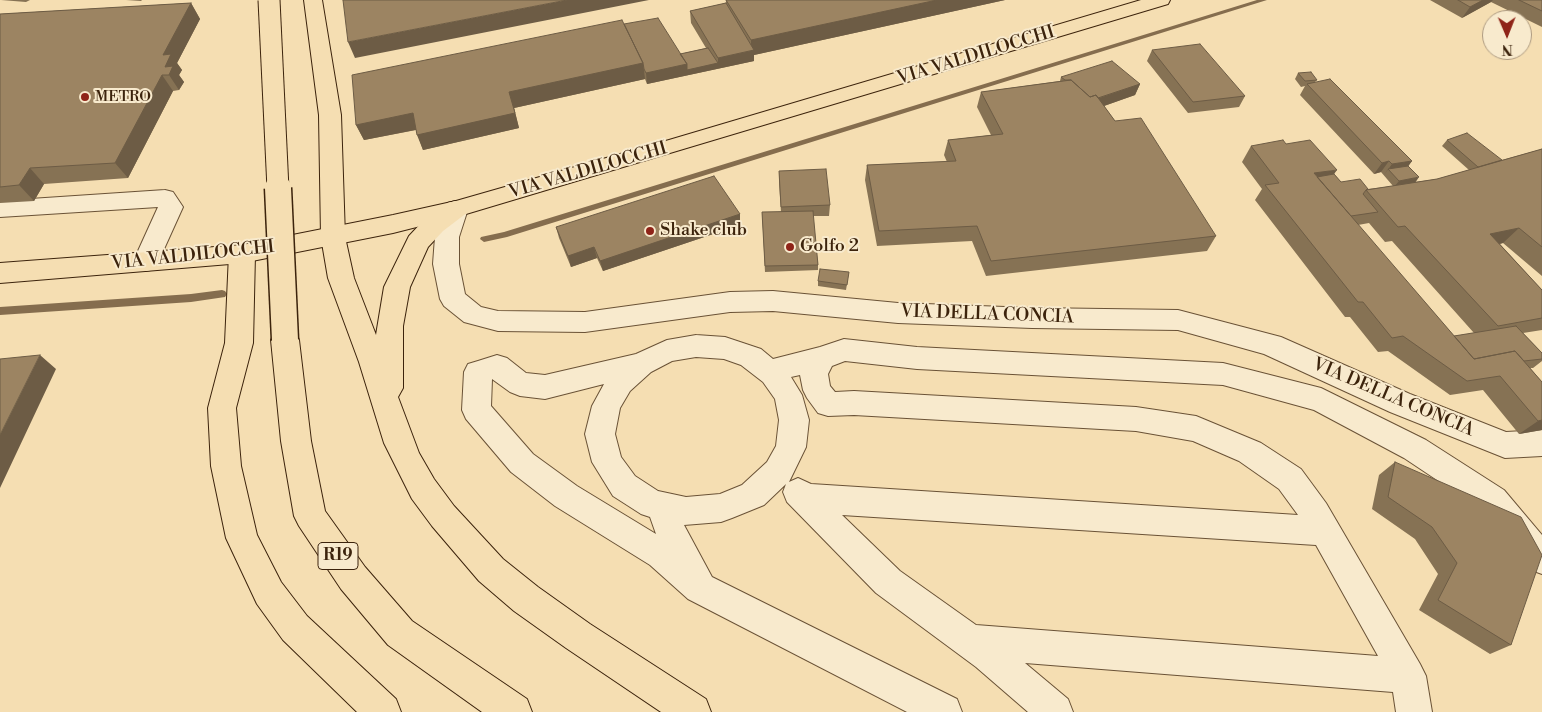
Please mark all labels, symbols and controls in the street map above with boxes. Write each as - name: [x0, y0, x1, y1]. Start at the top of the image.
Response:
- north arrow: [1482, 10, 1532, 60]
- street label: VIA VALDILOCCHI: [895, 22, 1057, 90]
- text: N: [1502, 40, 1513, 58]
- place label: METRO: [95, 88, 151, 106]
- marker: METRO: [79, 91, 91, 103]
- street label: VIA VALDILOCCHI: [506, 138, 670, 204]
- place label: Shake club: [660, 220, 747, 242]
- marker: Shake club: [644, 225, 656, 237]
- place label: Golfo 2: [800, 236, 859, 258]
- street label: VIA VALDILOCCHI: [111, 237, 275, 275]
- marker: Golfo 2: [784, 241, 796, 253]
- street label: VIA DELLA CONCIA: [900, 301, 1074, 329]
- street label: VIA DELLA CONCIA: [1309, 354, 1477, 442]
- road number: R19: [318, 542, 358, 570]

